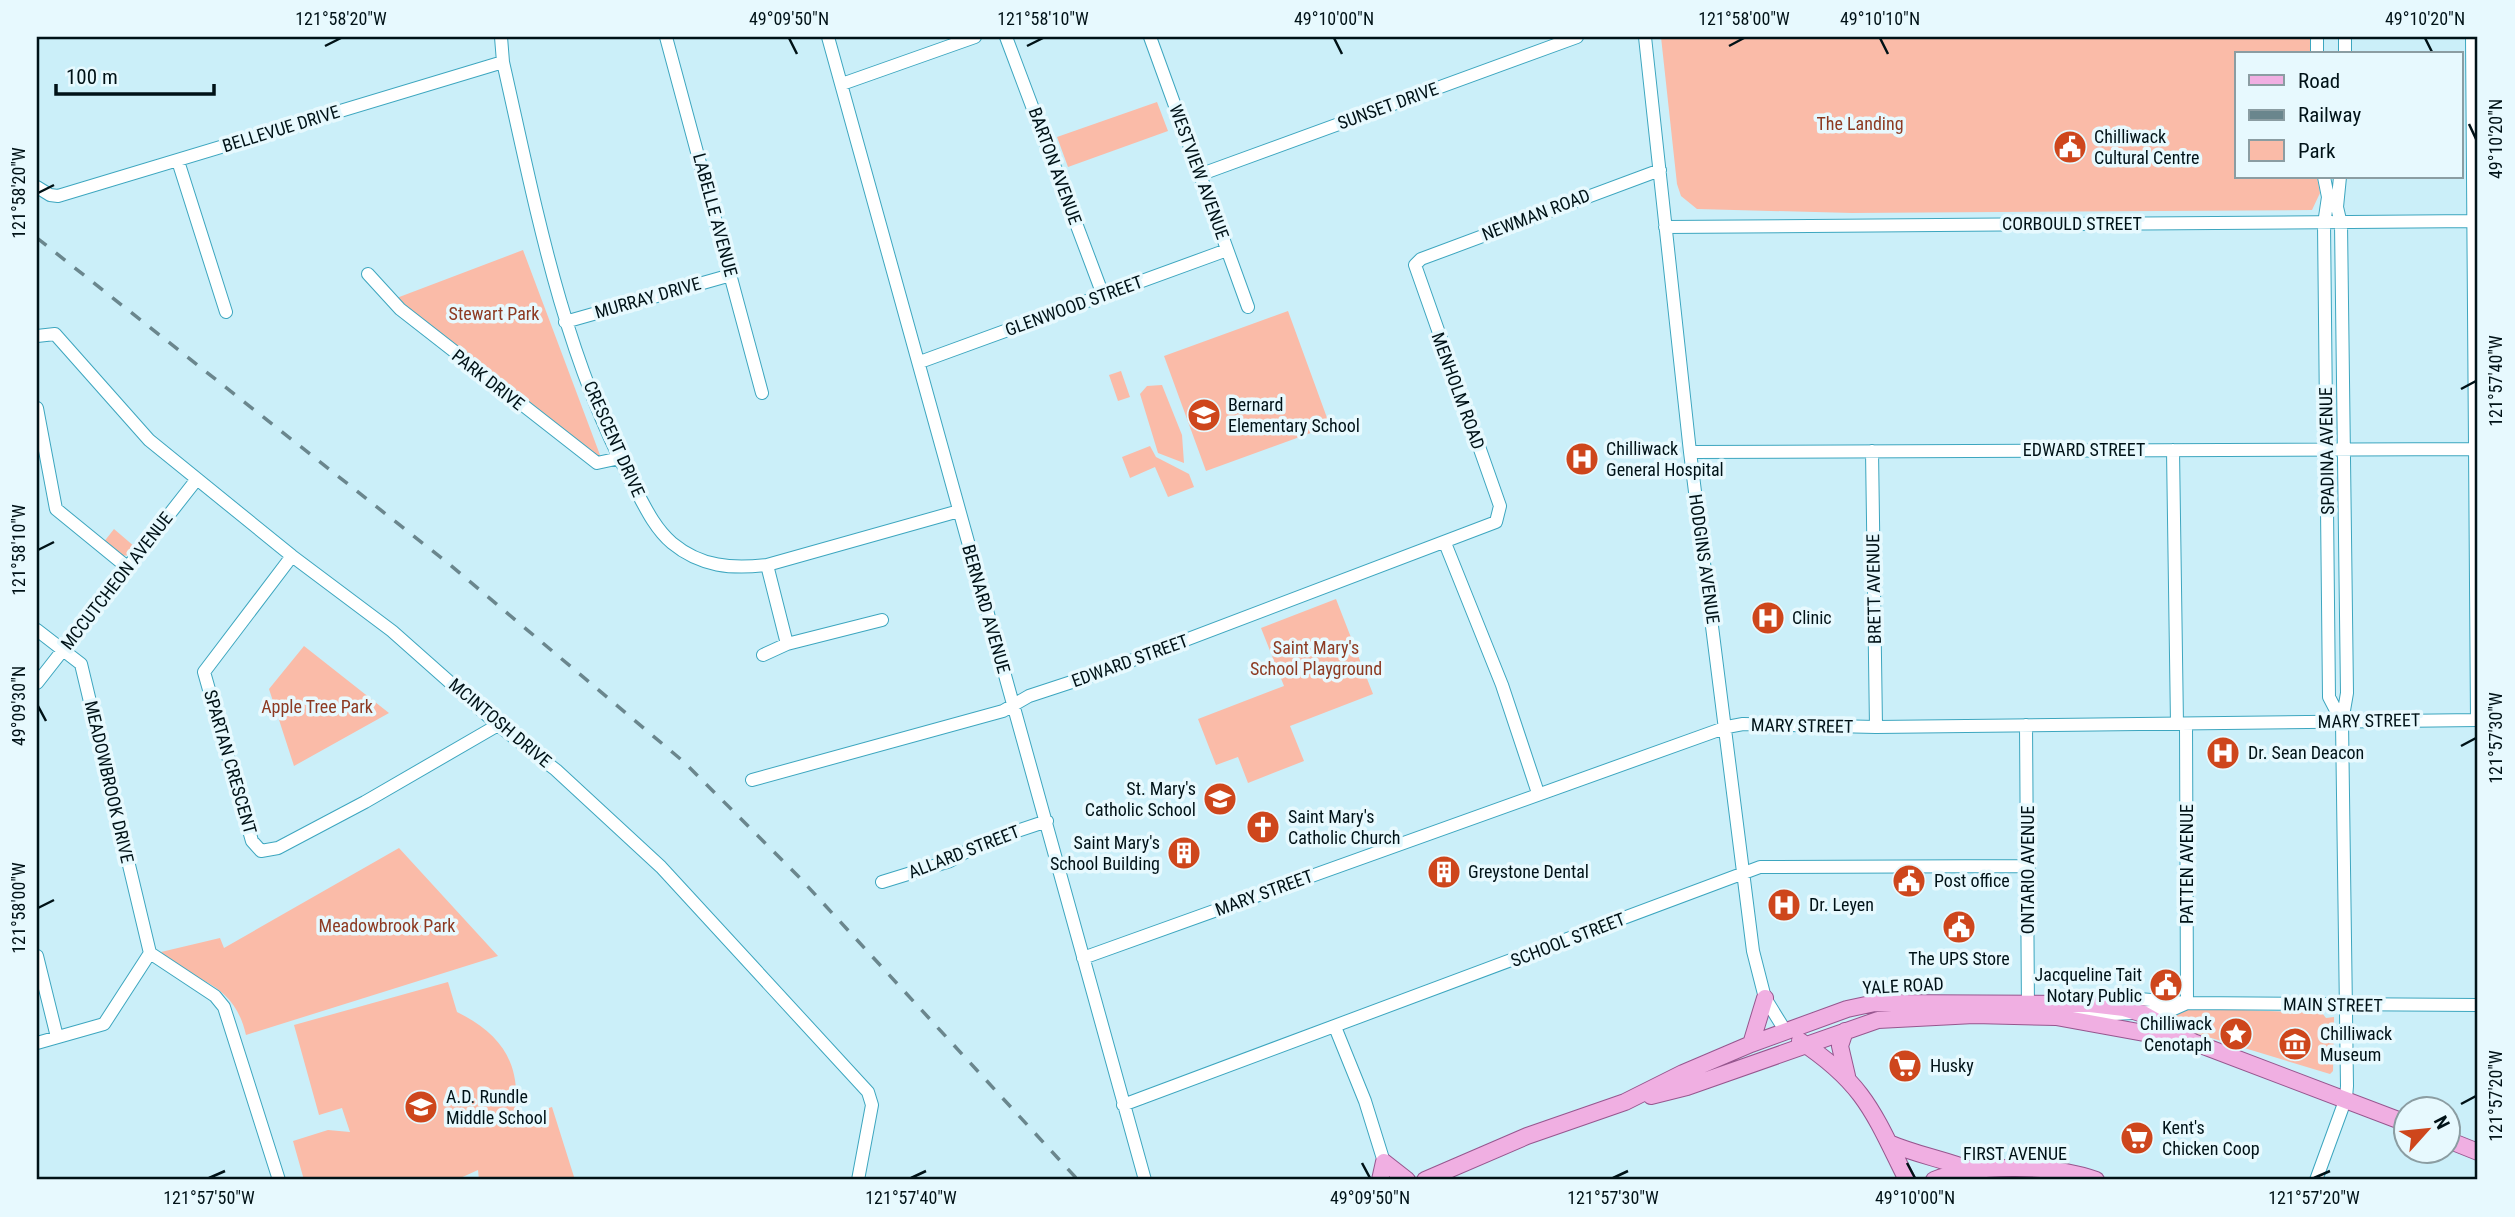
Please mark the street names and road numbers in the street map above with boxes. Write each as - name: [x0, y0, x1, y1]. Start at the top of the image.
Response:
- street label: SUNSET DRIVE: [1335, 78, 1441, 133]
- street label: BELLEVUE DRIVE: [220, 101, 342, 156]
- street label: WESTVIEW AVENUE: [1165, 102, 1234, 242]
- street label: BARTON AVENUE: [1025, 104, 1086, 227]
- street label: LABELLE AVENUE: [689, 151, 742, 279]
- street label: NEWMAN ROAD: [1479, 184, 1593, 245]
- street label: CORBOULD STREET: [2002, 213, 2142, 234]
- street label: GLENWOOD STREET: [1002, 271, 1145, 340]
- street label: MURRAY DRIVE: [592, 272, 703, 323]
- street label: MENHOLM ROAD: [1428, 330, 1489, 452]
- street label: PARK DRIVE: [448, 345, 529, 414]
- street label: CRESCENT DRIVE: [580, 378, 649, 500]
- street label: SPADINA AVENUE: [2315, 387, 2338, 515]
- street label: EDWARD STREET: [2023, 439, 2145, 460]
- street label: HODGINS AVENUE: [1685, 493, 1724, 625]
- street label: MCCUTCHEON AVENUE: [56, 508, 177, 654]
- street label: BRETT AVENUE: [1862, 534, 1885, 644]
- street label: BERNARD AVENUE: [958, 542, 1015, 676]
- street label: EDWARD STREET: [1069, 630, 1191, 691]
- street label: MCINTOSH DRIVE: [445, 674, 556, 772]
- street label: SPARTAN CRESCENT: [200, 687, 261, 836]
- street label: MEADOWBROOK DRIVE: [81, 699, 138, 865]
- street label: MARY STREET: [2318, 709, 2420, 732]
- street label: MARY STREET: [1751, 714, 1853, 737]
- street label: PATTEN AVENUE: [2176, 804, 2197, 924]
- street label: ONTARIO AVENUE: [2017, 806, 2038, 934]
- street label: ALLARD STREET: [905, 821, 1023, 882]
- street label: MARY STREET: [1212, 865, 1316, 920]
- street label: SCHOOL STREET: [1508, 908, 1628, 971]
- street label: YALE ROAD: [1862, 973, 1944, 998]
- street label: MAIN STREET: [2283, 993, 2383, 1016]
- street label: FIRST AVENUE: [1963, 1143, 2067, 1164]

